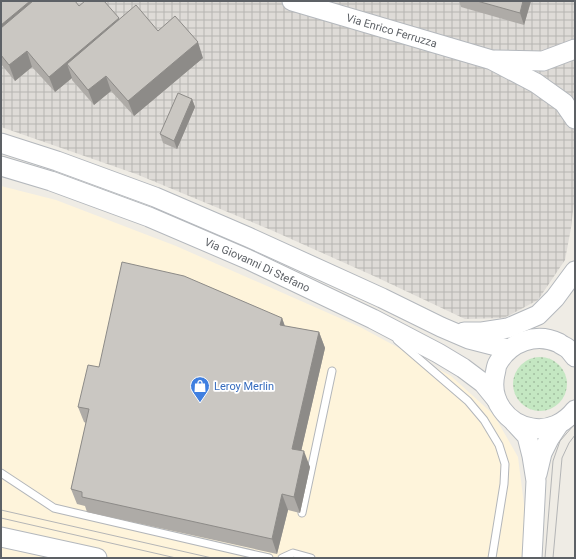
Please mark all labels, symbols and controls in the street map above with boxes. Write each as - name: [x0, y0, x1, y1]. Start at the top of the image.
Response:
- street label: Via Enrico Ferruzza: [345, 11, 439, 50]
- street label: Via Giovanni Di Stefano: [203, 235, 312, 295]
- shop icon: Leroy Merlin: [189, 375, 211, 403]
- place label: Leroy Merlin: [214, 380, 274, 393]

